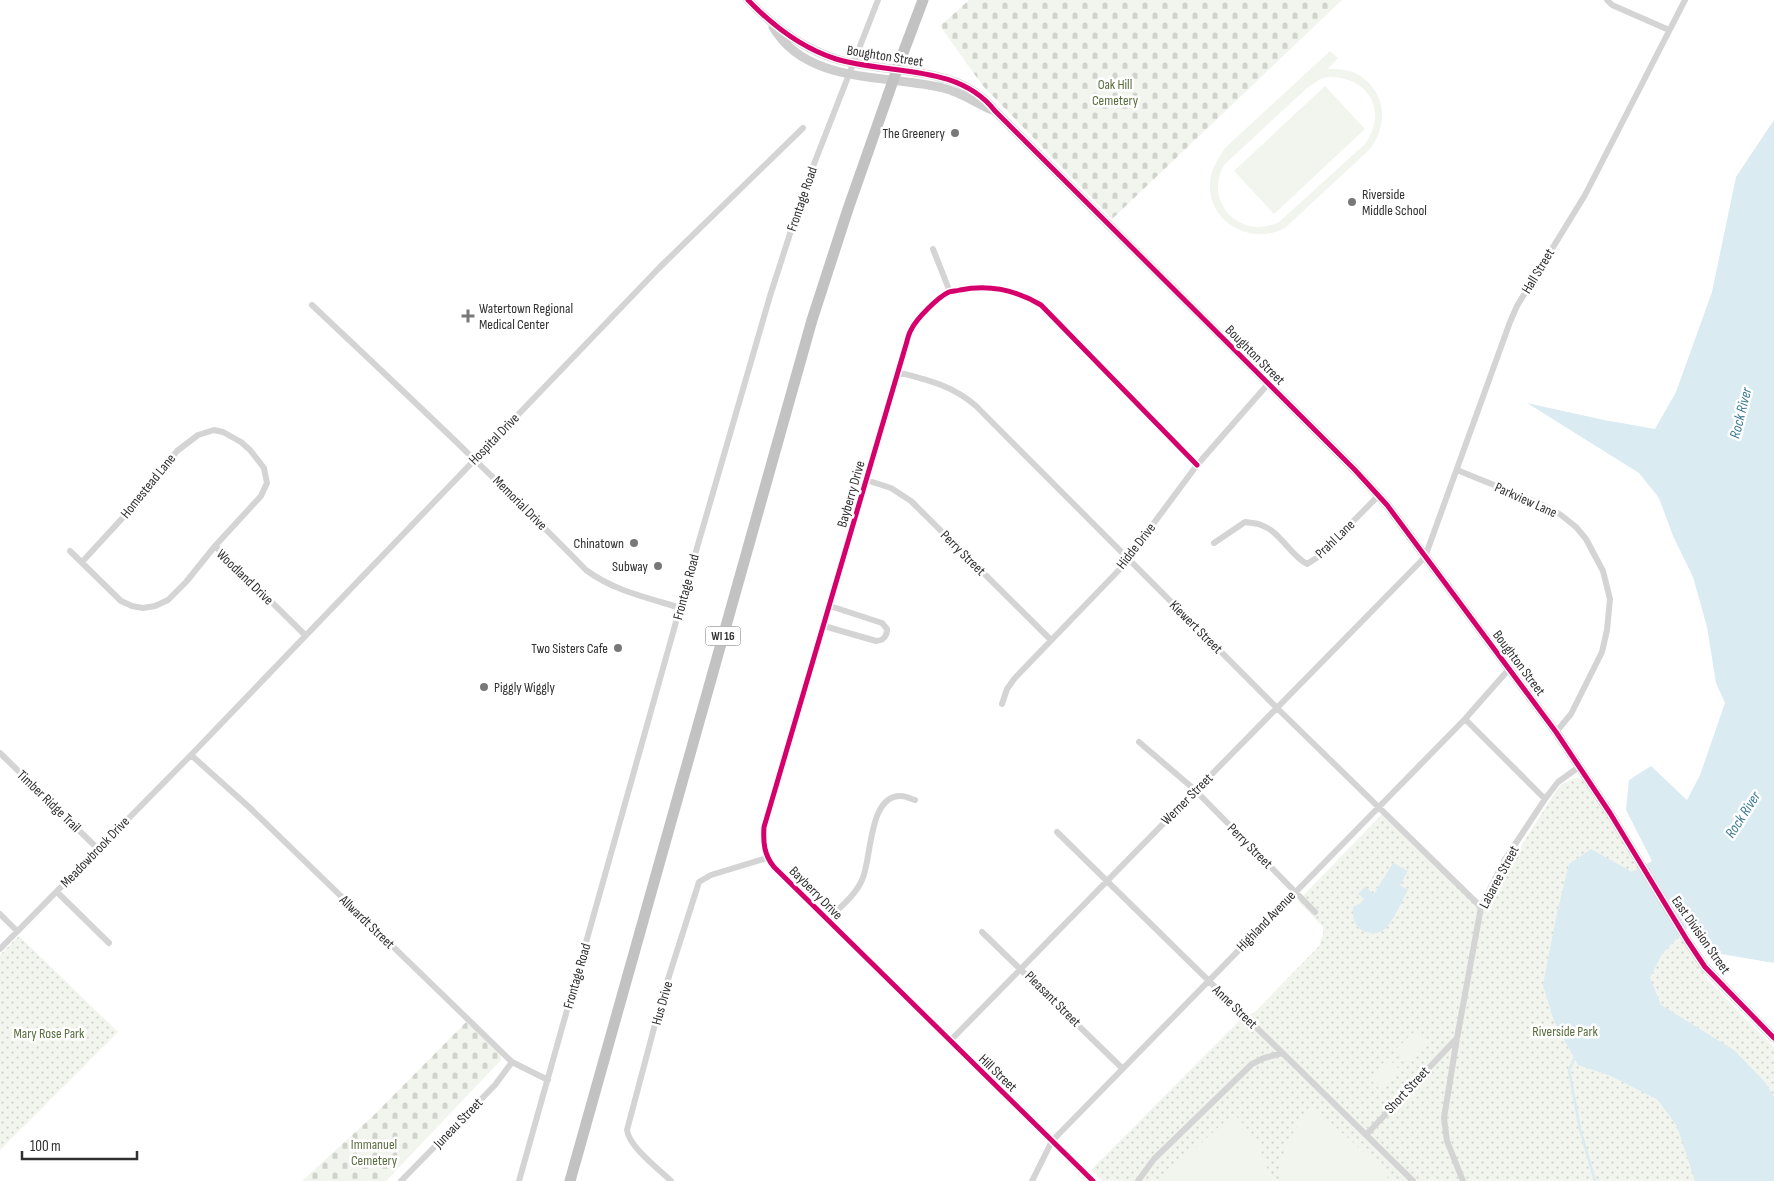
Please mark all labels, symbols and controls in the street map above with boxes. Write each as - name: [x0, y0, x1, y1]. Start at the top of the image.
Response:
- street label: Boughton Street: [845, 42, 925, 70]
- park label: Oak Hill Cemetery: [1092, 76, 1139, 109]
- place label: The Greenery: [882, 125, 946, 142]
- marker: The Greenery: [949, 127, 961, 139]
- street label: Frontage Road: [783, 164, 821, 234]
- place label: Riverside Middle School: [1362, 186, 1427, 219]
- marker: Riverside Middle School: [1346, 196, 1358, 208]
- street label: Hall Street: [1518, 245, 1558, 297]
- place label: Watertown Regional Medical Center: [479, 300, 573, 333]
- marker: Watertown Regional Medical Center: [461, 309, 475, 323]
- street label: Boughton Street: [1222, 322, 1288, 388]
- water label: Rock River: [1726, 385, 1757, 440]
- street label: Hospital Drive: [465, 410, 523, 468]
- street label: Homestead Lane: [117, 450, 179, 522]
- street label: Bayberry Drive: [833, 459, 869, 529]
- street label: Memorial Drive: [489, 472, 551, 534]
- street label: Parkview Lane: [1492, 479, 1560, 521]
- street label: Prahl Lane: [1312, 516, 1358, 562]
- street label: Hidde Drive: [1113, 520, 1159, 572]
- street label: Perry Street: [937, 527, 989, 579]
- place label: Chinatown: [573, 535, 624, 552]
- marker: Chinatown: [628, 537, 640, 549]
- street label: Woodland Drive: [213, 546, 277, 608]
- street label: Frontage Road: [669, 552, 703, 622]
- place label: Subway: [612, 558, 649, 575]
- marker: Subway: [652, 560, 664, 572]
- street label: Kiewert Street: [1166, 597, 1226, 657]
- road number: WI 16: [706, 626, 740, 646]
- street label: Boughton Street: [1489, 627, 1549, 699]
- place label: Two Sisters Cafe: [531, 640, 608, 657]
- marker: Two Sisters Cafe: [612, 642, 624, 654]
- place label: Piggly Wiggly: [494, 679, 555, 696]
- marker: Piggly Wiggly: [478, 681, 490, 693]
- street label: Timber Ridge Trail: [13, 766, 85, 836]
- street label: Werner Street: [1158, 770, 1216, 828]
- water label: Rock River: [1721, 788, 1765, 842]
- street label: Meadowbrook Drive: [57, 813, 133, 891]
- street label: Perry Street: [1224, 820, 1276, 872]
- street label: Labaree Street: [1475, 843, 1523, 911]
- street label: Bayberry Drive: [786, 863, 846, 923]
- street label: Highland Avenue: [1233, 887, 1299, 955]
- street label: Allwardt Street: [335, 891, 398, 952]
- street label: East Division Street: [1668, 893, 1734, 977]
- street label: Frontage Road: [560, 941, 594, 1011]
- street label: Pleasant Street: [1022, 968, 1084, 1030]
- street label: Hus Drive: [648, 979, 676, 1027]
- street label: Anne Street: [1208, 981, 1261, 1032]
- park label: Riverside Park: [1532, 1023, 1598, 1040]
- park label: Mary Rose Park: [14, 1025, 85, 1042]
- street label: Hill Street: [975, 1051, 1021, 1095]
- street label: Short Street: [1381, 1063, 1433, 1117]
- street label: Juneau Street: [429, 1094, 486, 1152]
- scale bar: [22, 1128, 138, 1160]
- park label: Immanuel Cemetery: [351, 1136, 398, 1169]
- text: 100 m: [30, 1137, 61, 1156]

